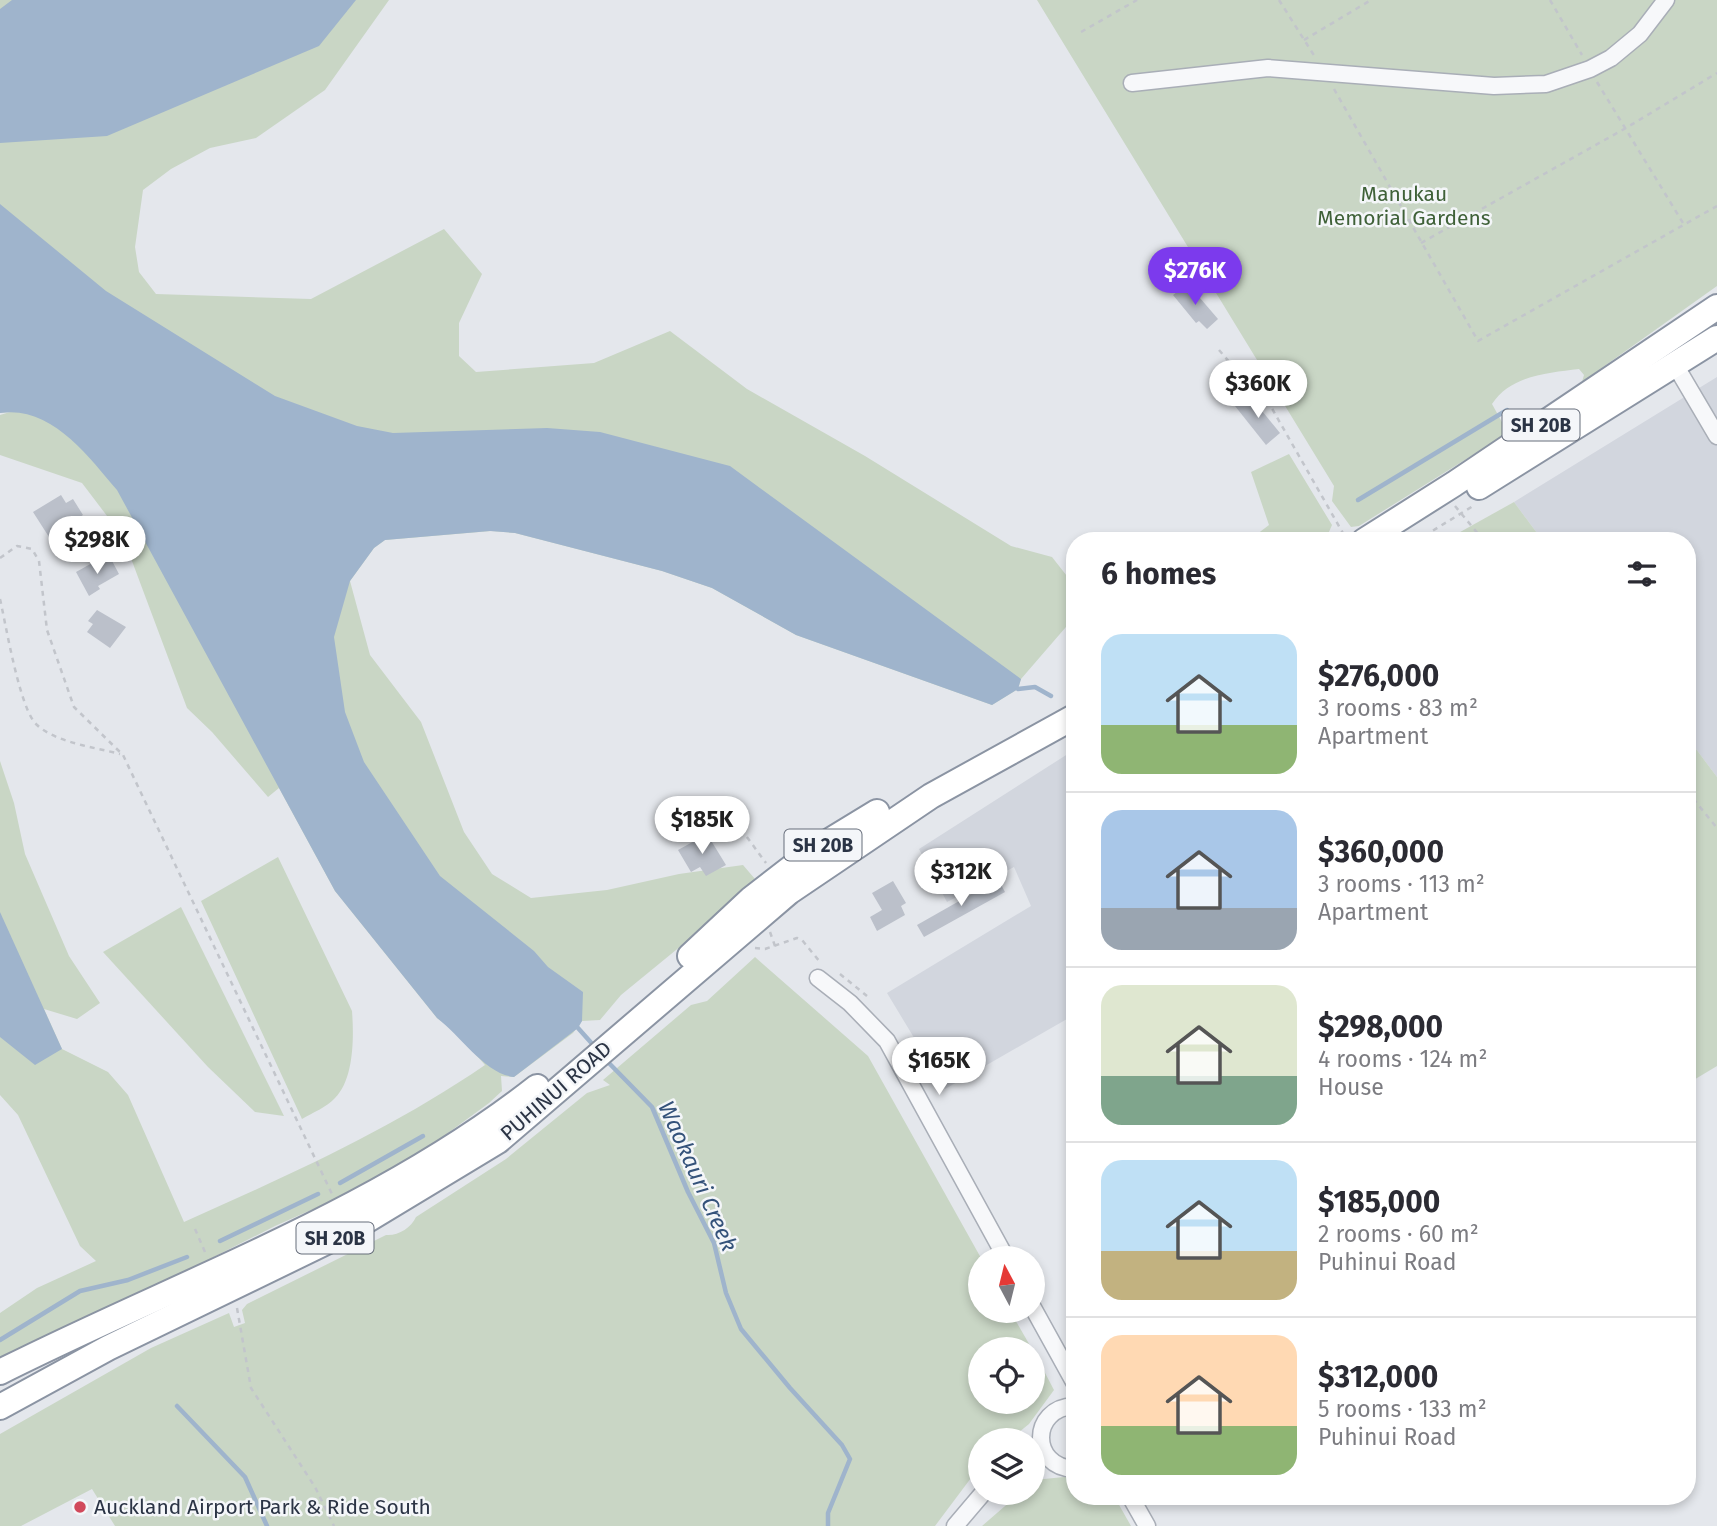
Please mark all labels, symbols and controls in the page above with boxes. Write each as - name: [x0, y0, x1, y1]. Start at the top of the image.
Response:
- park label: Manukau Memorial Gardens: [1317, 181, 1491, 231]
- pin: $276K: [1146, 247, 1244, 307]
- text: $276K: [1164, 256, 1226, 284]
- pin: $360K: [1209, 360, 1307, 420]
- text: $360K: [1225, 369, 1291, 397]
- road number: SH 20B: [1502, 410, 1580, 440]
- pin: $298K: [48, 516, 146, 576]
- text: $298K: [65, 525, 129, 553]
- icon: filters: [1623, 555, 1661, 593]
- text: 6 homes: [1101, 556, 1216, 592]
- text: $276,000: [1318, 658, 1439, 694]
- icon: home: [1157, 662, 1241, 746]
- text: 3 rooms · 83 m²: [1318, 694, 1478, 722]
- text: Apartment: [1318, 722, 1428, 750]
- pin: $185K: [653, 796, 751, 856]
- text: $185K: [671, 805, 733, 833]
- road number: SH 20B: [784, 830, 862, 860]
- text: $360,000: [1318, 834, 1444, 870]
- icon: home: [1157, 838, 1241, 922]
- pin: $312K: [912, 848, 1010, 908]
- text: $312K: [930, 857, 992, 885]
- text: 3 rooms · 113 m²: [1318, 870, 1485, 898]
- text: Apartment: [1318, 898, 1428, 926]
- text: $298,000: [1318, 1009, 1443, 1045]
- icon: home: [1157, 1013, 1241, 1097]
- street label: PUHINUI ROAD: [495, 1036, 617, 1146]
- pin: $165K: [890, 1038, 988, 1097]
- text: 4 rooms · 124 m²: [1318, 1045, 1487, 1073]
- text: $165K: [908, 1046, 970, 1074]
- text: House: [1318, 1073, 1384, 1101]
- water label: Waokauri Creek: [652, 1096, 744, 1256]
- text: $185,000: [1318, 1184, 1440, 1220]
- icon: home: [1157, 1188, 1241, 1272]
- text: 2 rooms · 60 m²: [1318, 1220, 1479, 1248]
- road number: SH 20B: [296, 1222, 374, 1254]
- north arrow: [968, 1246, 1045, 1323]
- map controls: [968, 1246, 1045, 1505]
- text: Puhinui Road: [1318, 1248, 1457, 1276]
- button: locate: [968, 1337, 1045, 1414]
- text: $312,000: [1318, 1359, 1438, 1395]
- icon: home: [1157, 1363, 1241, 1447]
- text: 5 rooms · 133 m²: [1318, 1395, 1487, 1423]
- text: Puhinui Road: [1318, 1423, 1457, 1451]
- button: layers: [968, 1428, 1045, 1505]
- place label: Auckland Airport Park & Ride South: [94, 1494, 431, 1520]
- marker: Auckland Airport Park & Ride South: [72, 1499, 88, 1515]

